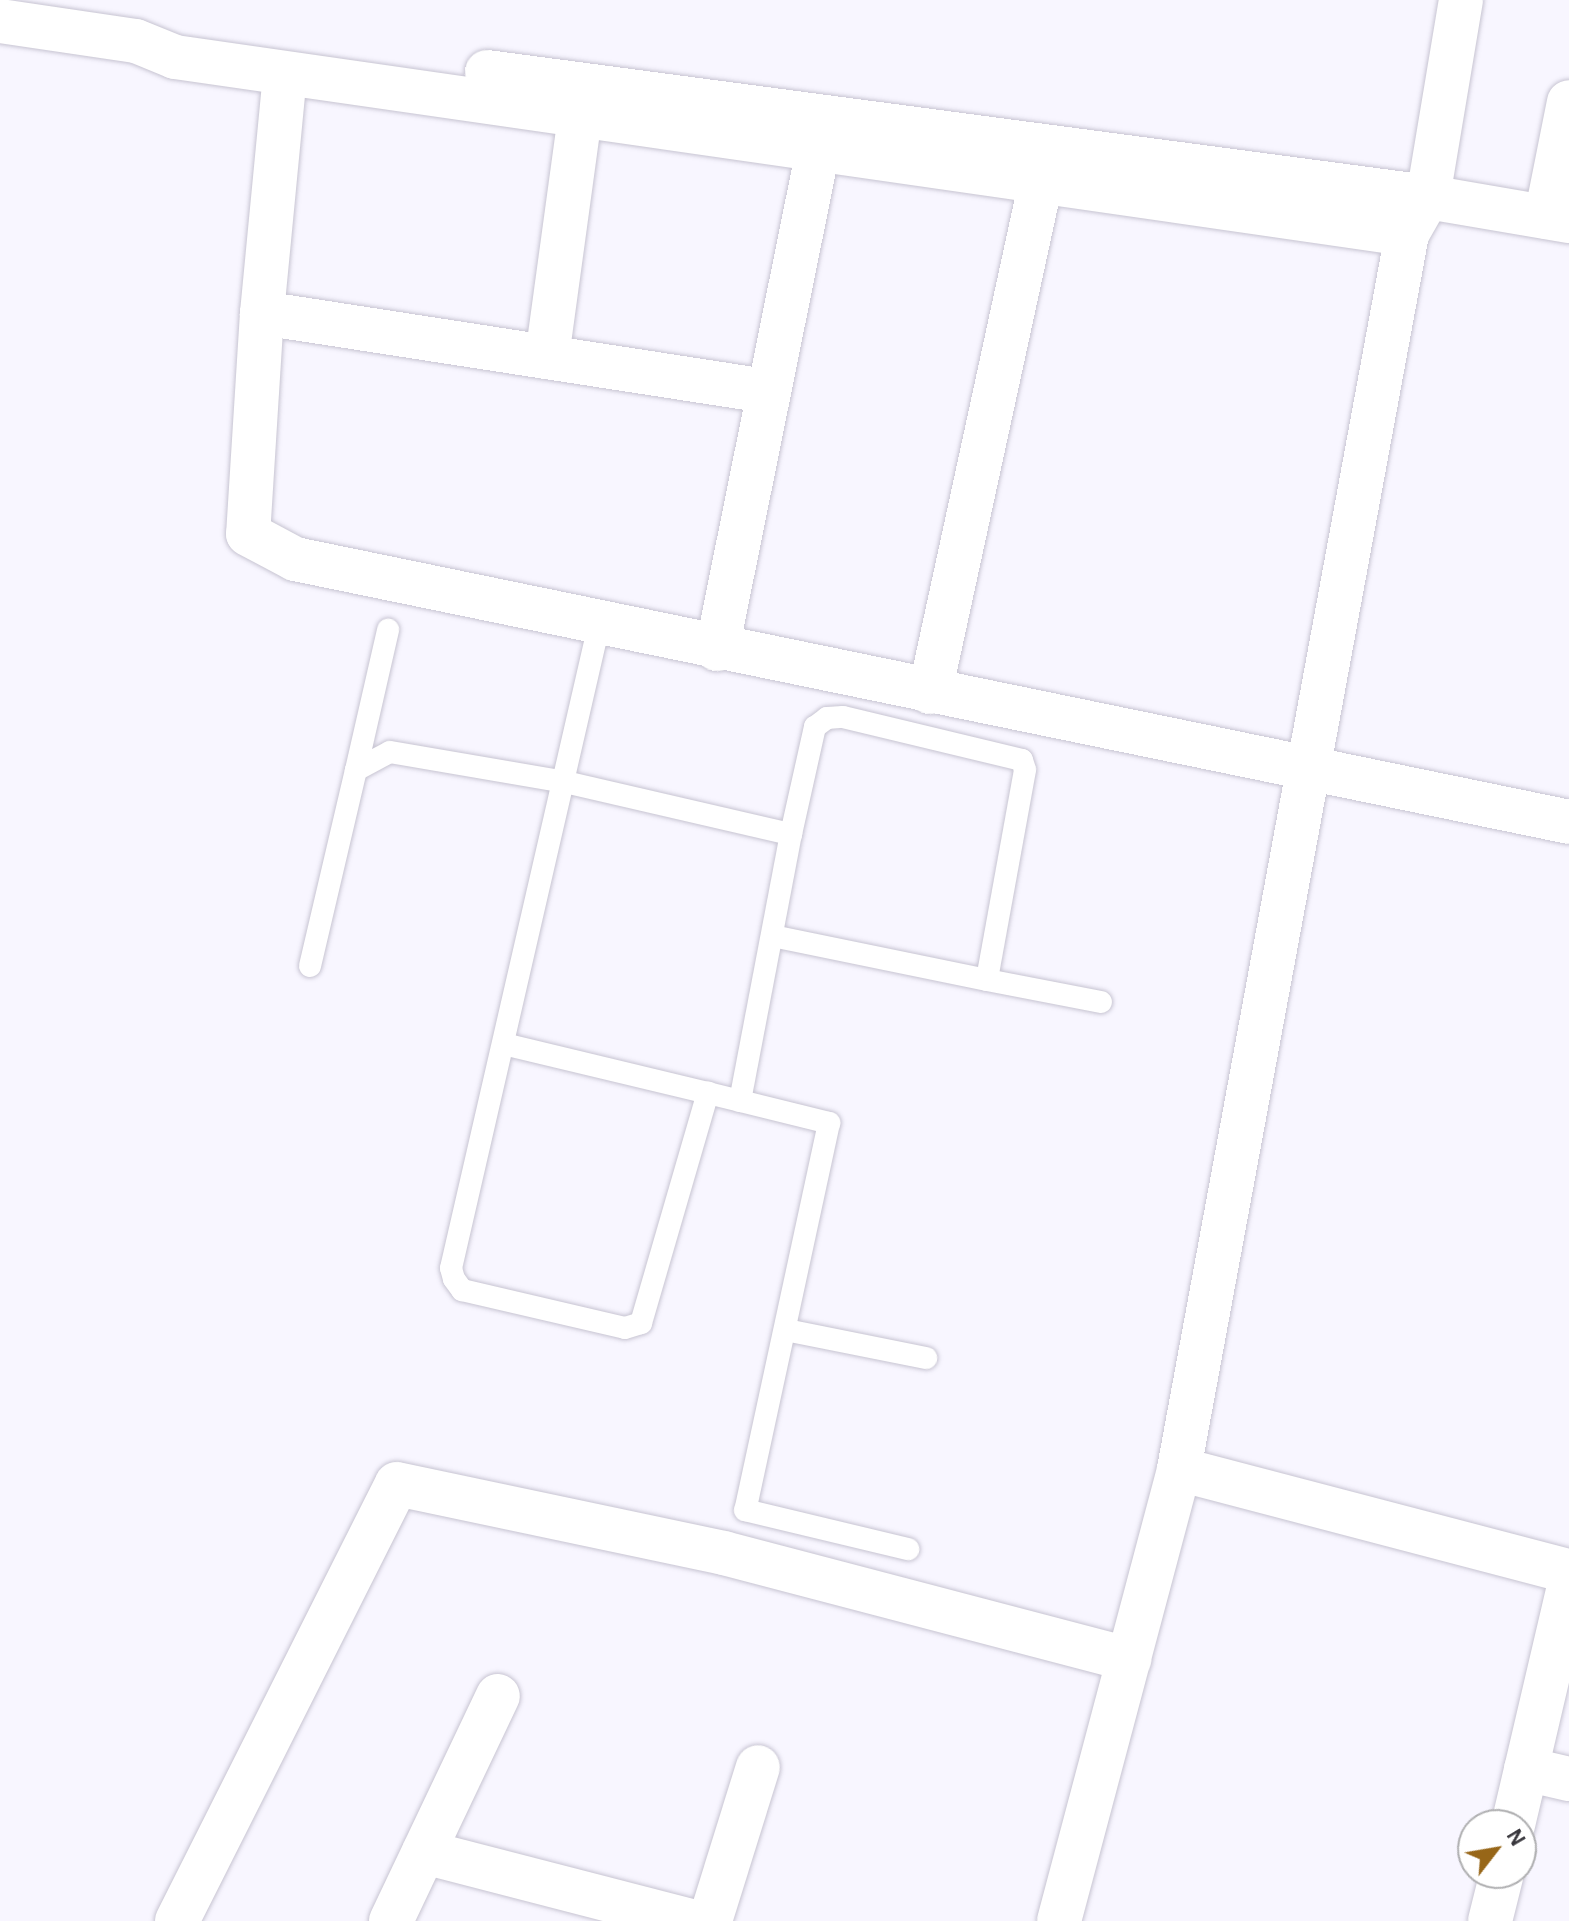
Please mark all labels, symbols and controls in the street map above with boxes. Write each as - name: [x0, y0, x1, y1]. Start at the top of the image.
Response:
- north arrow: [1457, 1809, 1537, 1889]
- text: N: [1502, 1825, 1529, 1850]

